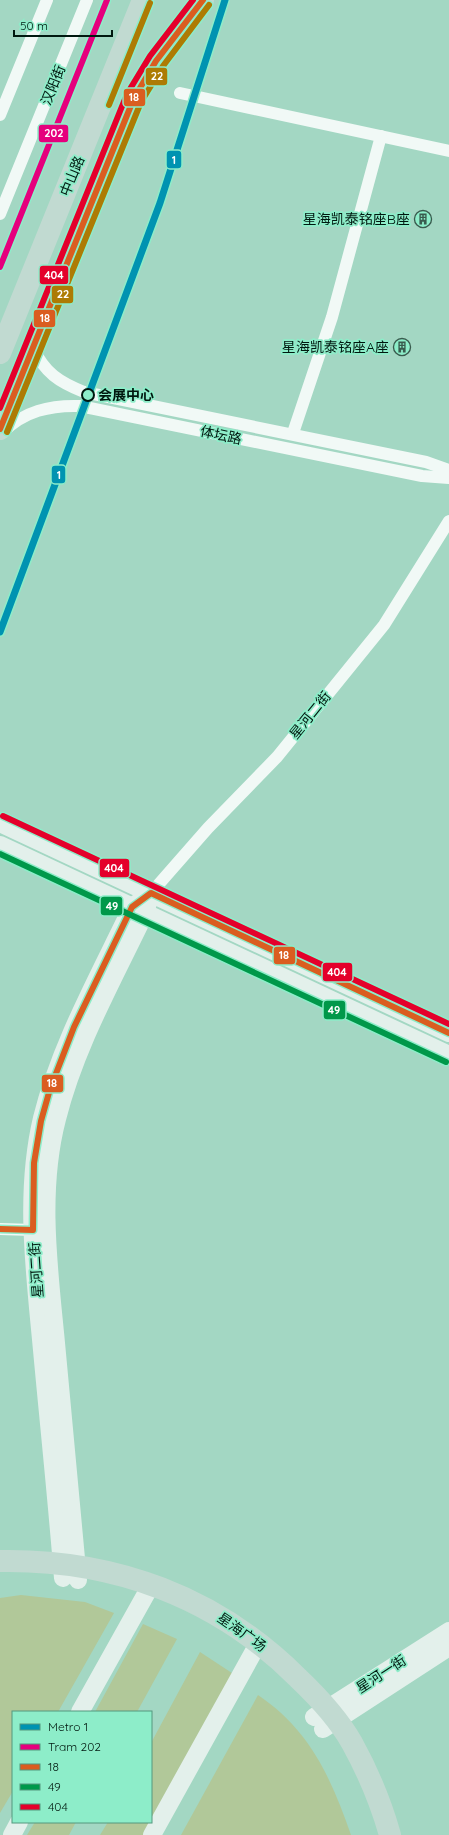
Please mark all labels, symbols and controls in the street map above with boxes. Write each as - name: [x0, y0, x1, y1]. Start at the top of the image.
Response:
- scale bar: [14, 12, 112, 38]
- text: 50 m: [20, 18, 48, 33]
- street label: 汉阳街: [37, 62, 69, 108]
- line badge: 22: [145, 67, 168, 86]
- text: 22: [151, 69, 163, 83]
- line badge: 18: [123, 88, 146, 107]
- text: 18: [129, 90, 139, 104]
- line badge: 202: [38, 124, 69, 143]
- text: 202: [44, 126, 64, 140]
- line badge: 1: [166, 150, 182, 169]
- street label: 中山路: [56, 153, 88, 199]
- text: 1: [172, 153, 176, 167]
- building icon: 星海凯泰铭座B座: [413, 209, 433, 229]
- place label: 星海凯泰铭座B座: [303, 210, 410, 228]
- line badge: 404: [39, 265, 69, 285]
- text: 404: [44, 268, 64, 282]
- line badge: 22: [51, 285, 74, 304]
- text: 22: [57, 287, 69, 301]
- line badge: 18: [33, 309, 56, 328]
- text: 18: [40, 311, 50, 325]
- building icon: 星海凯泰铭座A座: [392, 337, 412, 357]
- place label: 星海凯泰铭座A座: [282, 338, 389, 356]
- place label: 会展中心: [98, 386, 154, 404]
- marker: 会展中心: [81, 388, 95, 402]
- street label: 体坛路: [199, 422, 243, 448]
- line badge: 1: [51, 465, 66, 484]
- text: 1: [57, 468, 61, 482]
- street label: 星河二街: [285, 688, 335, 742]
- line badge: 404: [99, 858, 130, 878]
- text: 404: [104, 861, 124, 875]
- line badge: 49: [100, 896, 123, 916]
- text: 49: [106, 899, 118, 913]
- line badge: 18: [273, 946, 296, 965]
- text: 18: [279, 948, 289, 962]
- line badge: 404: [322, 962, 353, 982]
- text: 404: [327, 965, 347, 979]
- line badge: 49: [323, 1000, 346, 1020]
- text: 49: [328, 1003, 340, 1017]
- line badge: 18: [41, 1074, 64, 1093]
- text: 18: [47, 1076, 57, 1090]
- street label: 星河二街: [25, 1241, 47, 1299]
- street label: 星海广场: [214, 1609, 270, 1655]
- street label: 星河一街: [353, 1651, 409, 1697]
- legend: [12, 1711, 152, 1823]
- text: Metro 1: [48, 1719, 88, 1734]
- text: Tram 202: [48, 1739, 101, 1754]
- text: 18: [48, 1759, 59, 1774]
- text: 49: [48, 1779, 61, 1794]
- text: 404: [48, 1799, 68, 1814]

